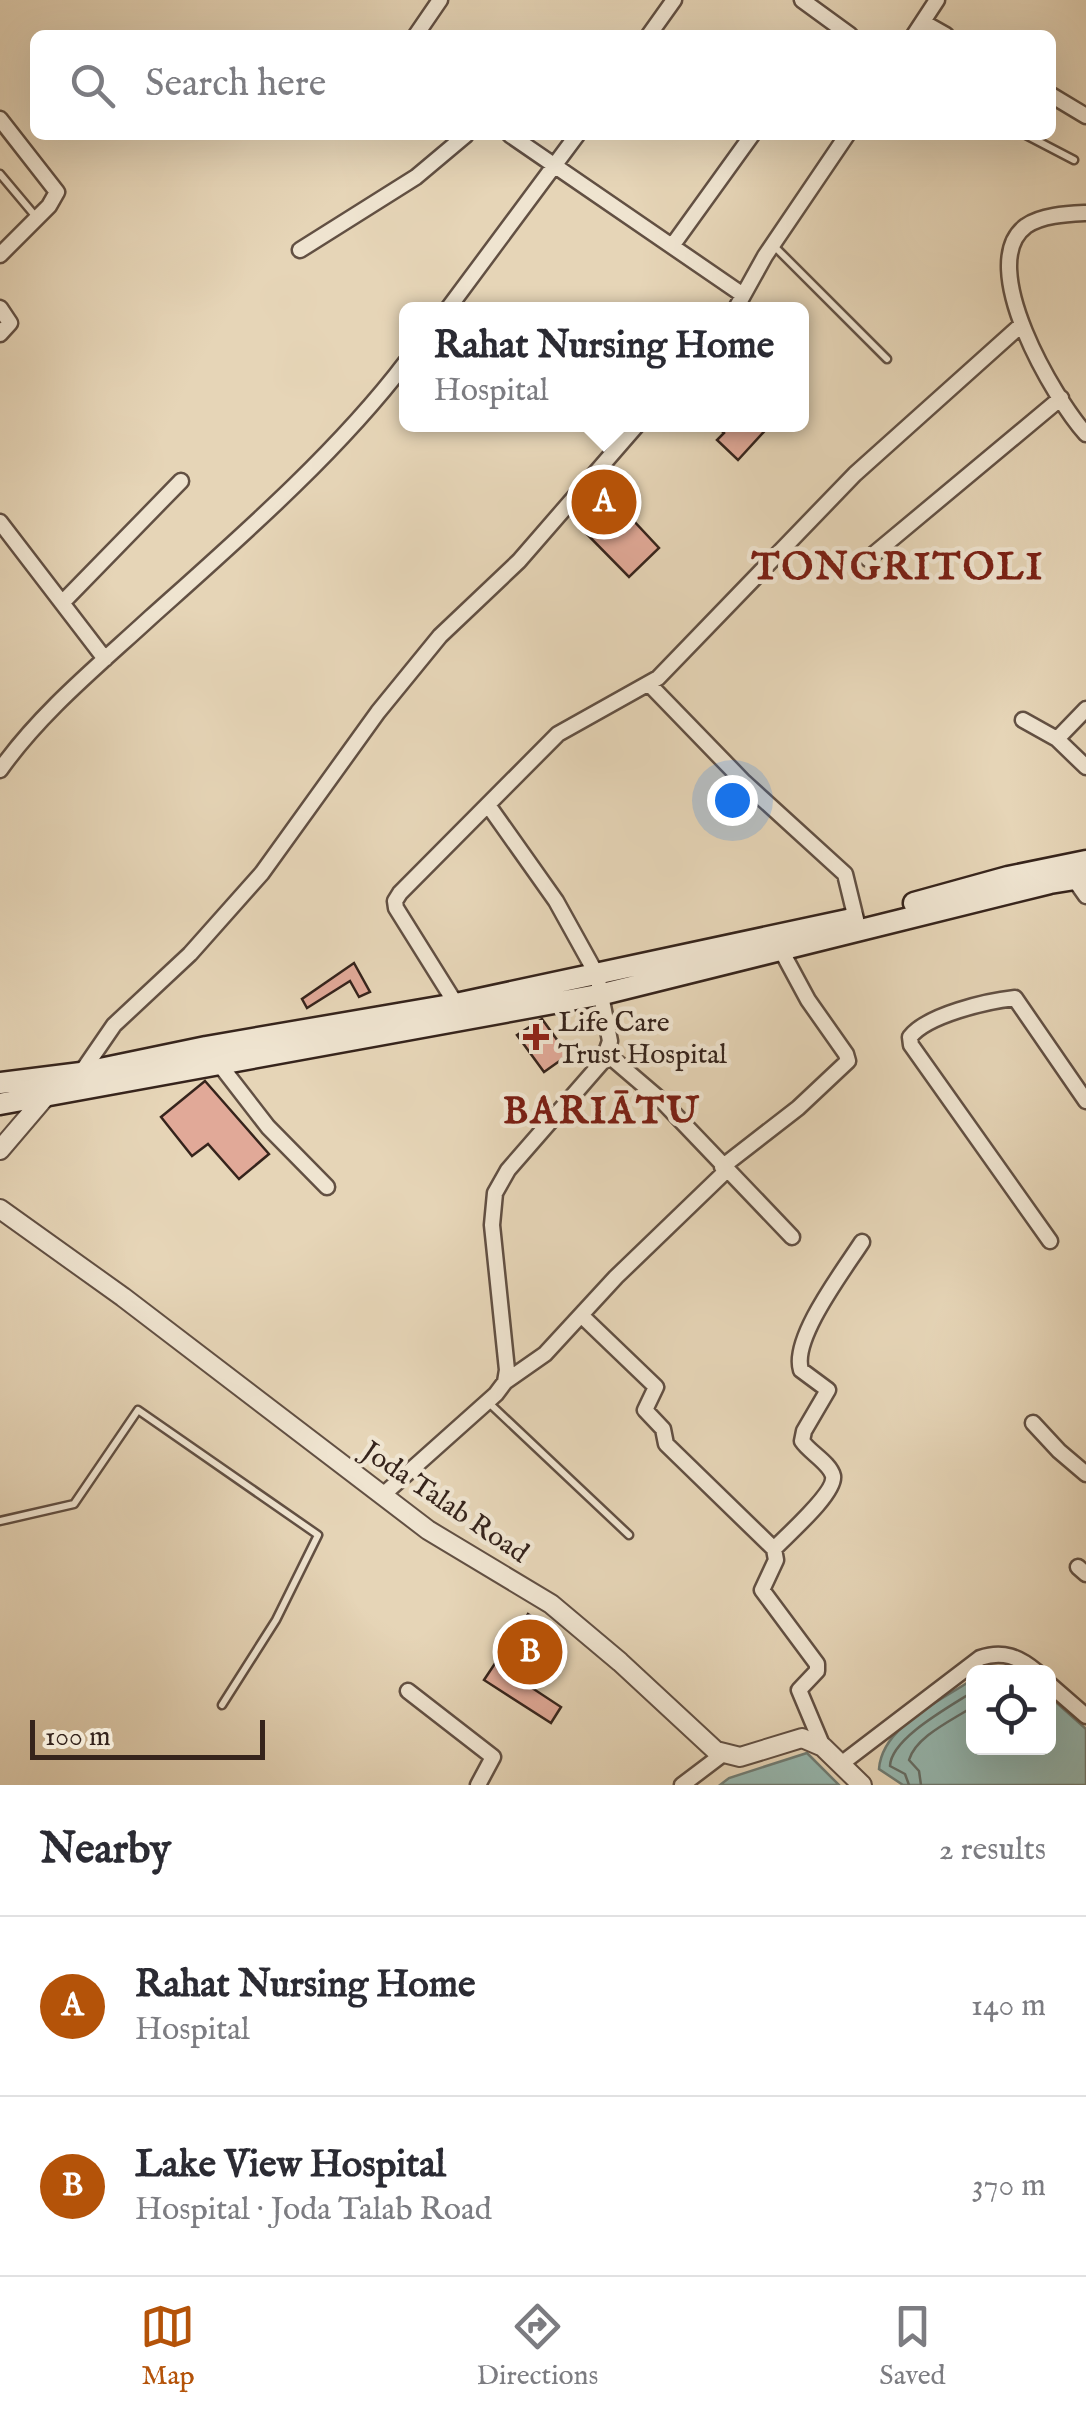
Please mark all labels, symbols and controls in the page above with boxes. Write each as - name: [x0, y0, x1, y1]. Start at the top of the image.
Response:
- search box: [30, 30, 1056, 140]
- icon: search: [65, 58, 120, 113]
- text: Search here: [145, 61, 326, 109]
- popup: [399, 302, 809, 432]
- text: Rahat Nursing Home: [434, 323, 774, 371]
- text: Hospital: [434, 371, 548, 412]
- pin: A: [572, 464, 636, 540]
- district label: TONGRITOLI: [750, 545, 1045, 593]
- your location: [707, 775, 758, 826]
- place label: Life Care Trust Hospital: [558, 1006, 727, 1073]
- marker: Life Care Trust Hospital: [523, 1024, 549, 1050]
- district label: BARIĀTU: [503, 1089, 701, 1137]
- street label: Joda Talab Road: [352, 1433, 535, 1572]
- pin: B: [498, 1614, 562, 1690]
- map controls: [966, 1665, 1056, 1755]
- button: locate: [966, 1665, 1056, 1755]
- scale bar: [30, 1715, 265, 1760]
- text: 100 m: [45, 1720, 111, 1755]
- text: Nearby: [40, 1824, 171, 1877]
- text: 2 results: [939, 1830, 1046, 1871]
- text: Rahat Nursing Home: [135, 1962, 475, 2010]
- text: A: [62, 1986, 83, 2027]
- text: 140 m: [971, 1986, 1046, 2027]
- text: Hospital: [135, 2010, 250, 2051]
- text: Lake View Hospital: [135, 2142, 446, 2190]
- text: B: [62, 2166, 83, 2207]
- text: 370 m: [972, 2166, 1046, 2207]
- text: Hospital · Joda Talab Road: [135, 2190, 492, 2231]
- tab: Map: [140, 2299, 195, 2394]
- tab: Directions: [476, 2299, 598, 2394]
- tab: Saved: [879, 2299, 946, 2394]

